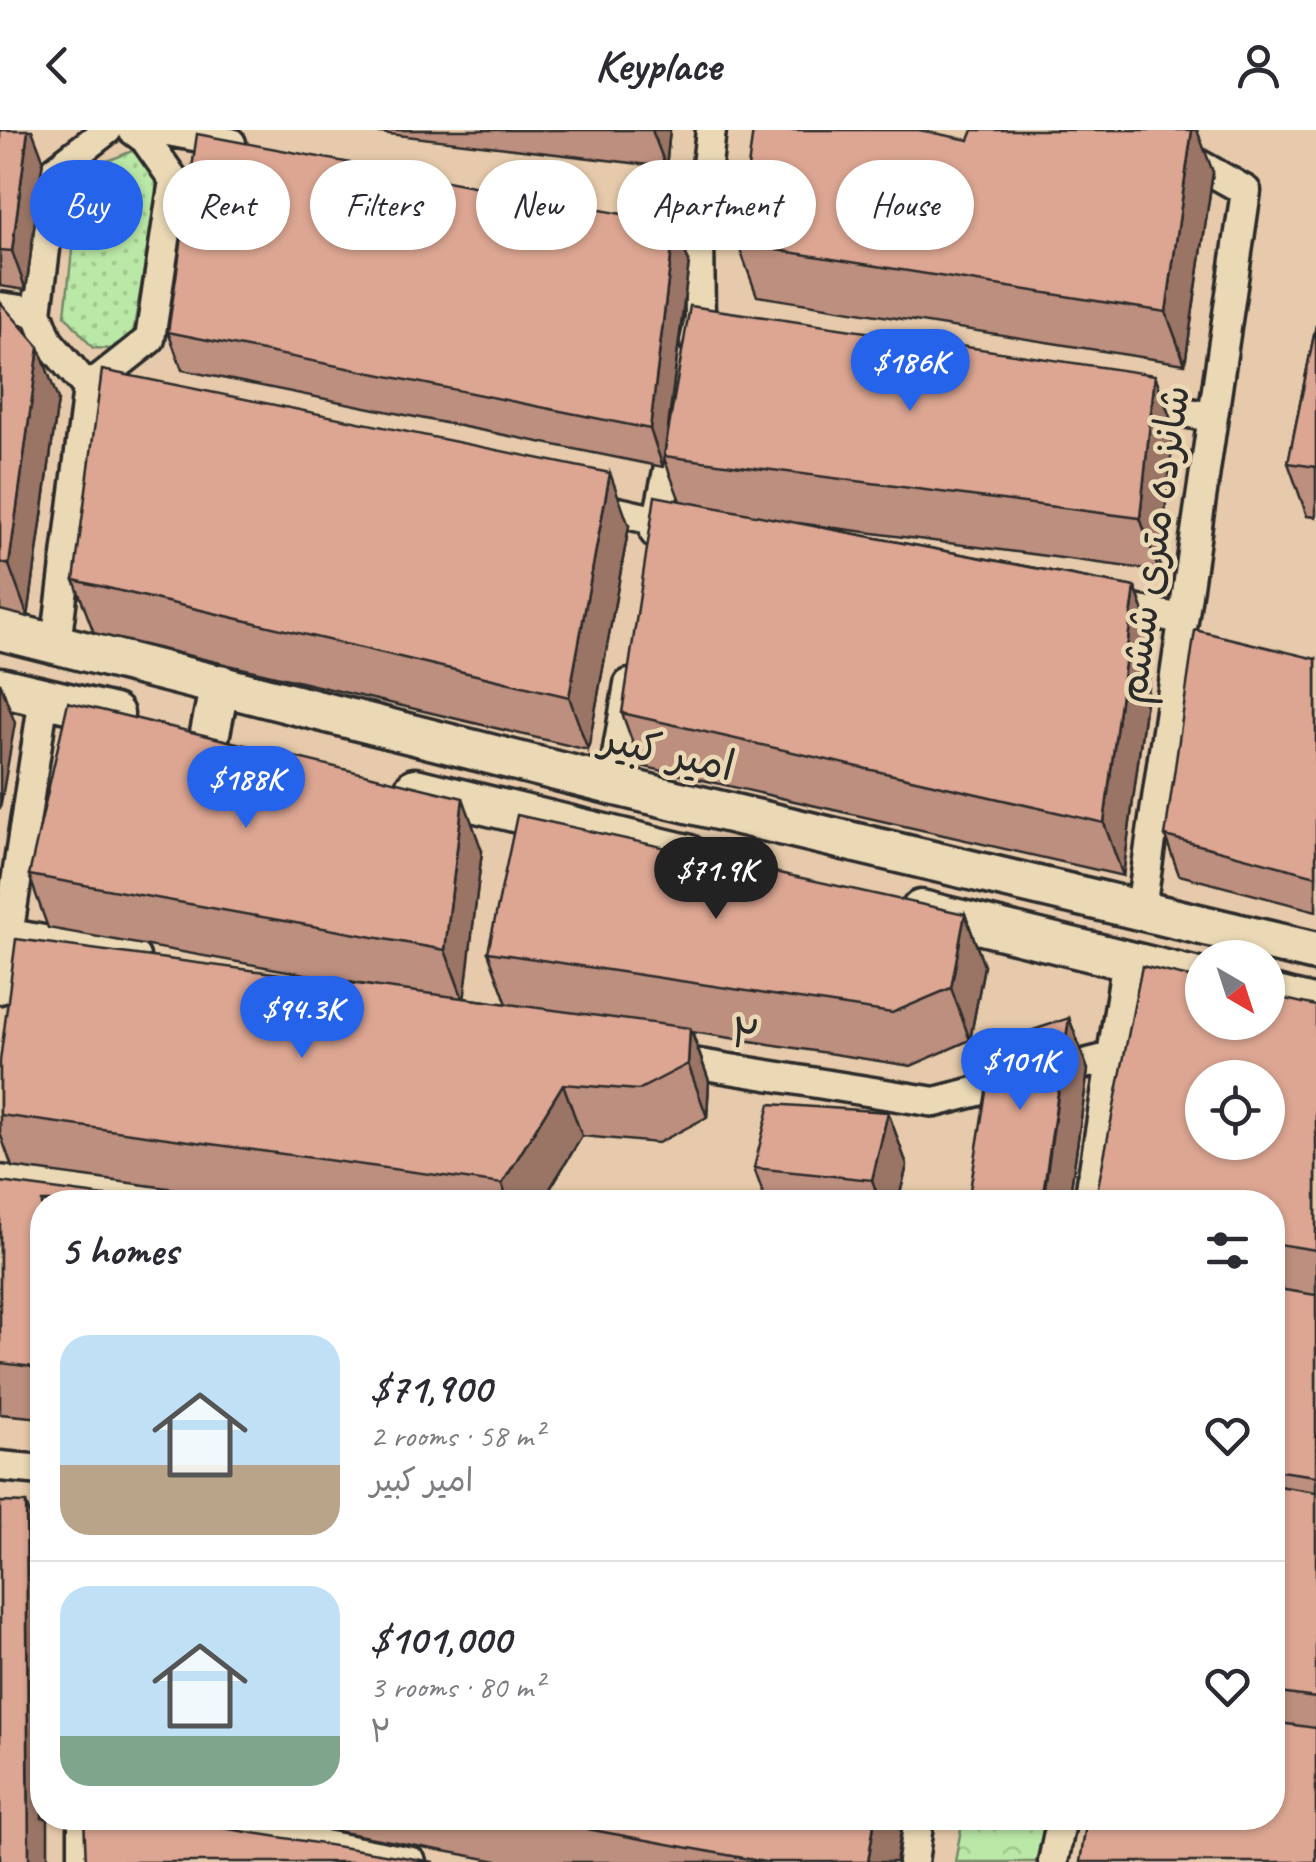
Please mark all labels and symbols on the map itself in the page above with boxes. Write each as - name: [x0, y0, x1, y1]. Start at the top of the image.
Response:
- pin: $186K: [840, 329, 980, 414]
- street label: شانزده متری ششم: [1105, 382, 1206, 707]
- street label: امیر کبیر: [593, 711, 740, 794]
- pin: $188K: [176, 746, 316, 831]
- pin: $71.9K: [635, 837, 797, 922]
- north arrow: [1185, 940, 1285, 1040]
- pin: $94.3K: [221, 976, 383, 1061]
- street label: ۲: [726, 1006, 764, 1063]
- pin: $101K: [950, 1028, 1090, 1113]

